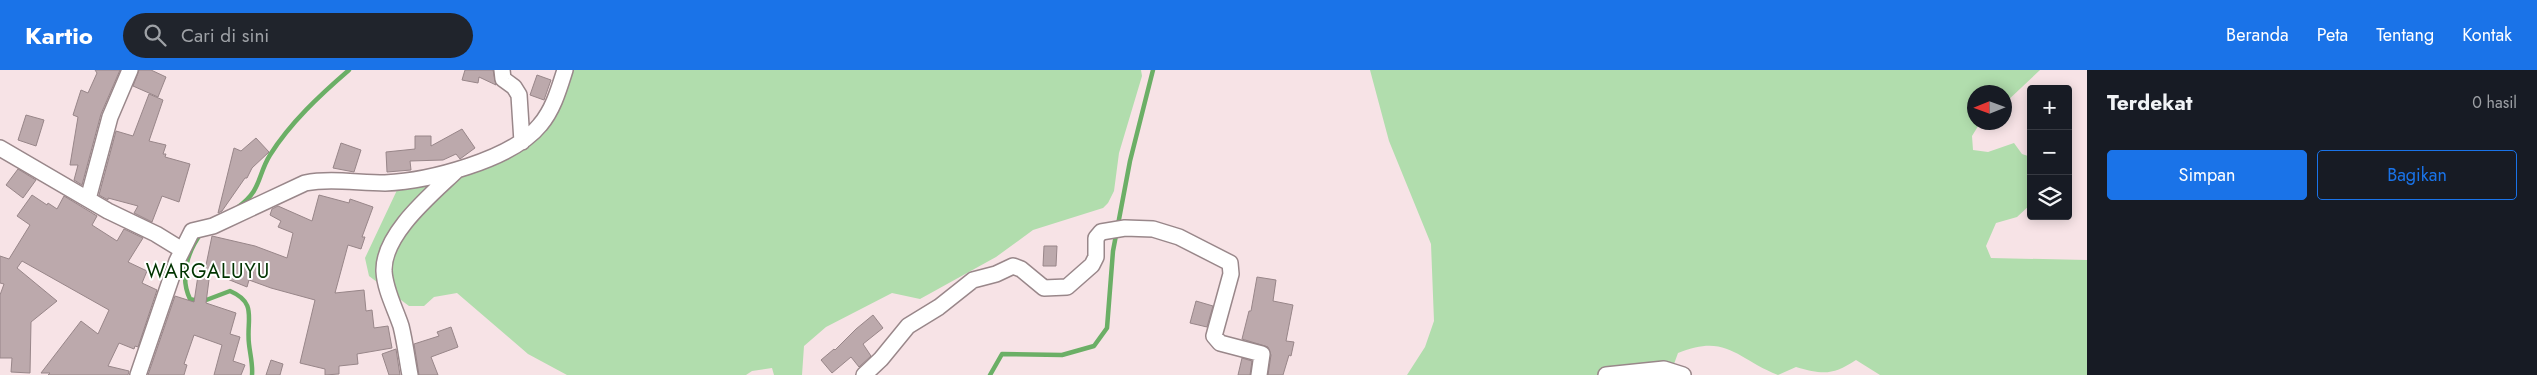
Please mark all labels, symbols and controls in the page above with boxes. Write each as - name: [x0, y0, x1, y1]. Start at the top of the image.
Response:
- search box: [123, 13, 473, 58]
- text: Kartio: [25, 18, 93, 53]
- icon: search: [141, 21, 169, 49]
- text: Cari di sini: [181, 22, 269, 49]
- text: Beranda: [2226, 22, 2289, 48]
- text: Peta: [2317, 22, 2348, 48]
- text: Tentang: [2376, 22, 2434, 48]
- text: Kontak: [2462, 22, 2512, 48]
- north arrow: [1967, 85, 2012, 130]
- map controls: [2027, 85, 2072, 220]
- button: +: [2027, 85, 2072, 130]
- text: Terdekat: [2107, 88, 2192, 118]
- text: 0 hasil: [2472, 91, 2517, 114]
- button: −: [2027, 130, 2072, 175]
- button: Simpan: [2107, 150, 2307, 200]
- button: Bagikan: [2317, 150, 2517, 200]
- button: layers: [2027, 175, 2072, 220]
- district label: WARGALUYU: [146, 257, 270, 286]

